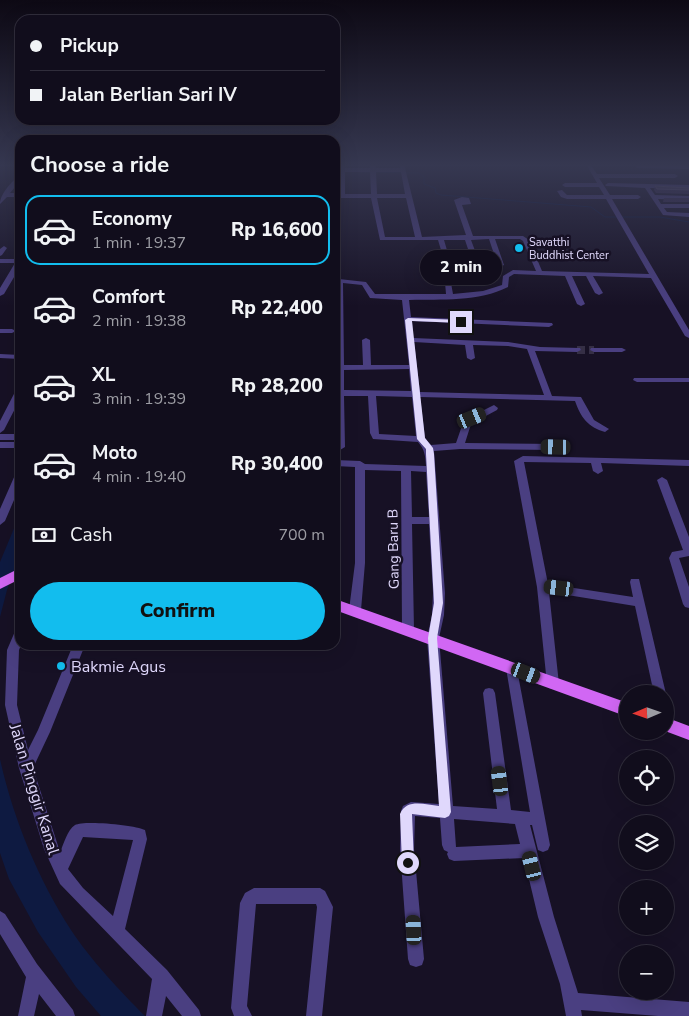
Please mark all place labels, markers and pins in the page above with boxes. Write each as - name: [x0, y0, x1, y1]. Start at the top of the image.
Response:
- place label: Savatthi Buddhist Center: [529, 235, 609, 263]
- marker: Savatthi Buddhist Center: [513, 242, 525, 254]
- place label: Bakmie Agus: [71, 656, 166, 678]
- marker: Bakmie Agus: [55, 660, 67, 672]

